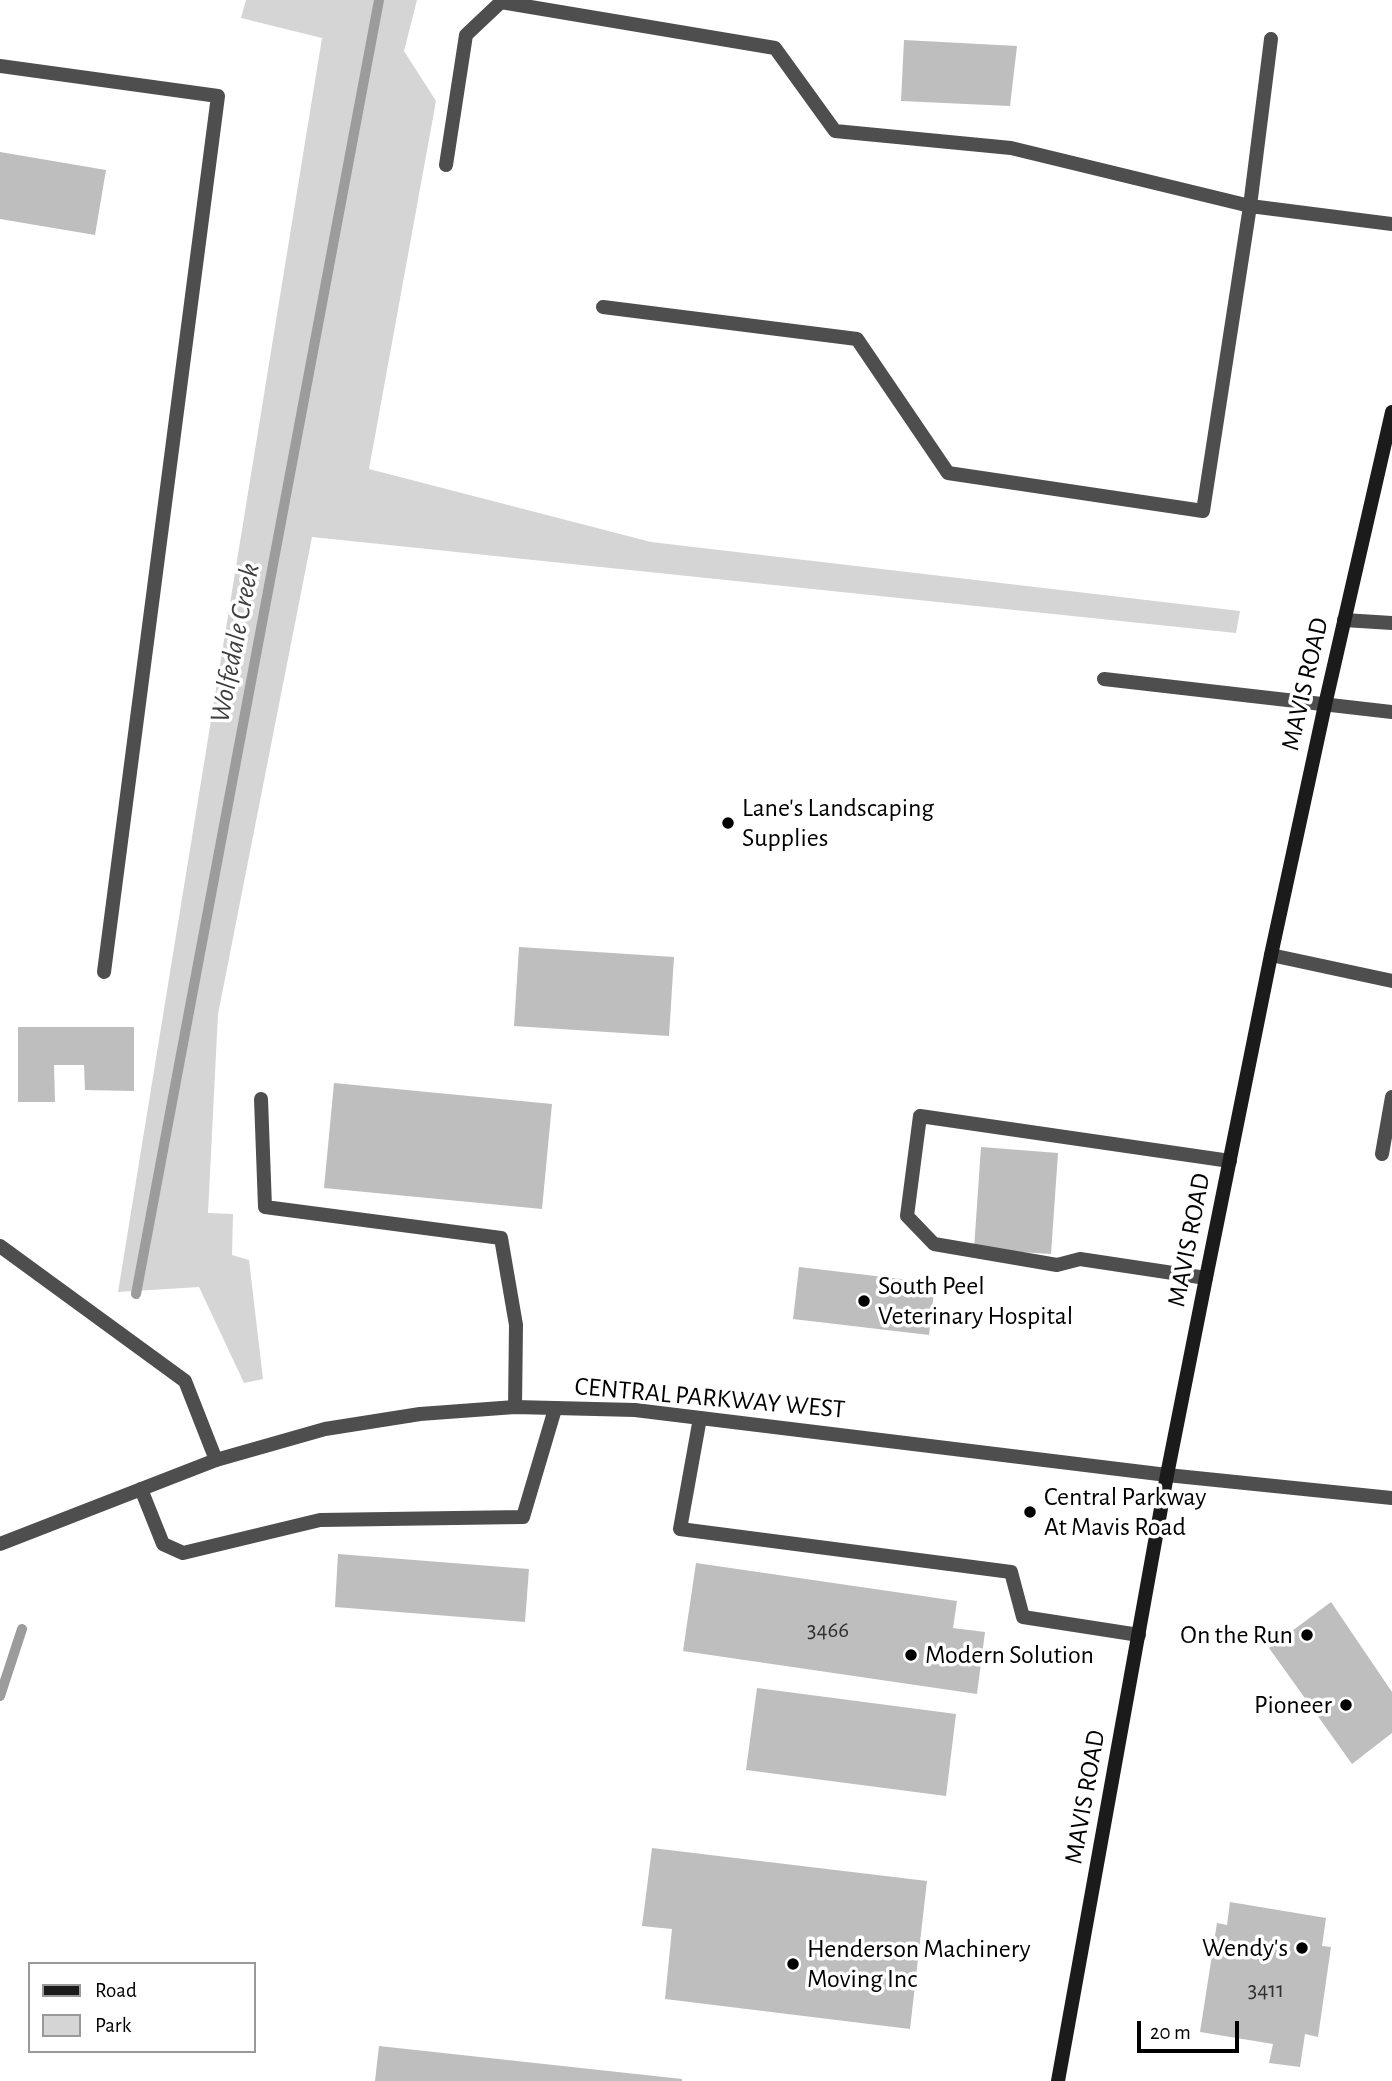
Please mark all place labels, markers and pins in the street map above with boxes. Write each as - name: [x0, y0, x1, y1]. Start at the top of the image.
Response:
- place label: Lane's Landscaping Supplies: [742, 792, 934, 854]
- marker: Lane's Landscaping Supplies: [720, 815, 736, 831]
- place label: South Peel Veterinary Hospital: [878, 1270, 1073, 1332]
- marker: South Peel Veterinary Hospital: [856, 1293, 872, 1309]
- place label: Central Parkway At Mavis Road: [1044, 1481, 1206, 1542]
- marker: Central Parkway At Mavis Road: [1022, 1504, 1038, 1520]
- place label: On the Run: [1180, 1619, 1293, 1651]
- marker: On the Run: [1299, 1627, 1315, 1643]
- place label: Modern Solution: [925, 1639, 1094, 1671]
- marker: Modern Solution: [903, 1647, 919, 1663]
- place label: Pioneer: [1254, 1689, 1332, 1721]
- marker: Pioneer: [1338, 1697, 1354, 1713]
- place label: Wendy's: [1202, 1932, 1288, 1964]
- place label: Henderson Machinery Moving Inc: [807, 1933, 1031, 1994]
- marker: Wendy's: [1294, 1940, 1310, 1956]
- marker: Henderson Machinery Moving Inc: [785, 1956, 801, 1972]

